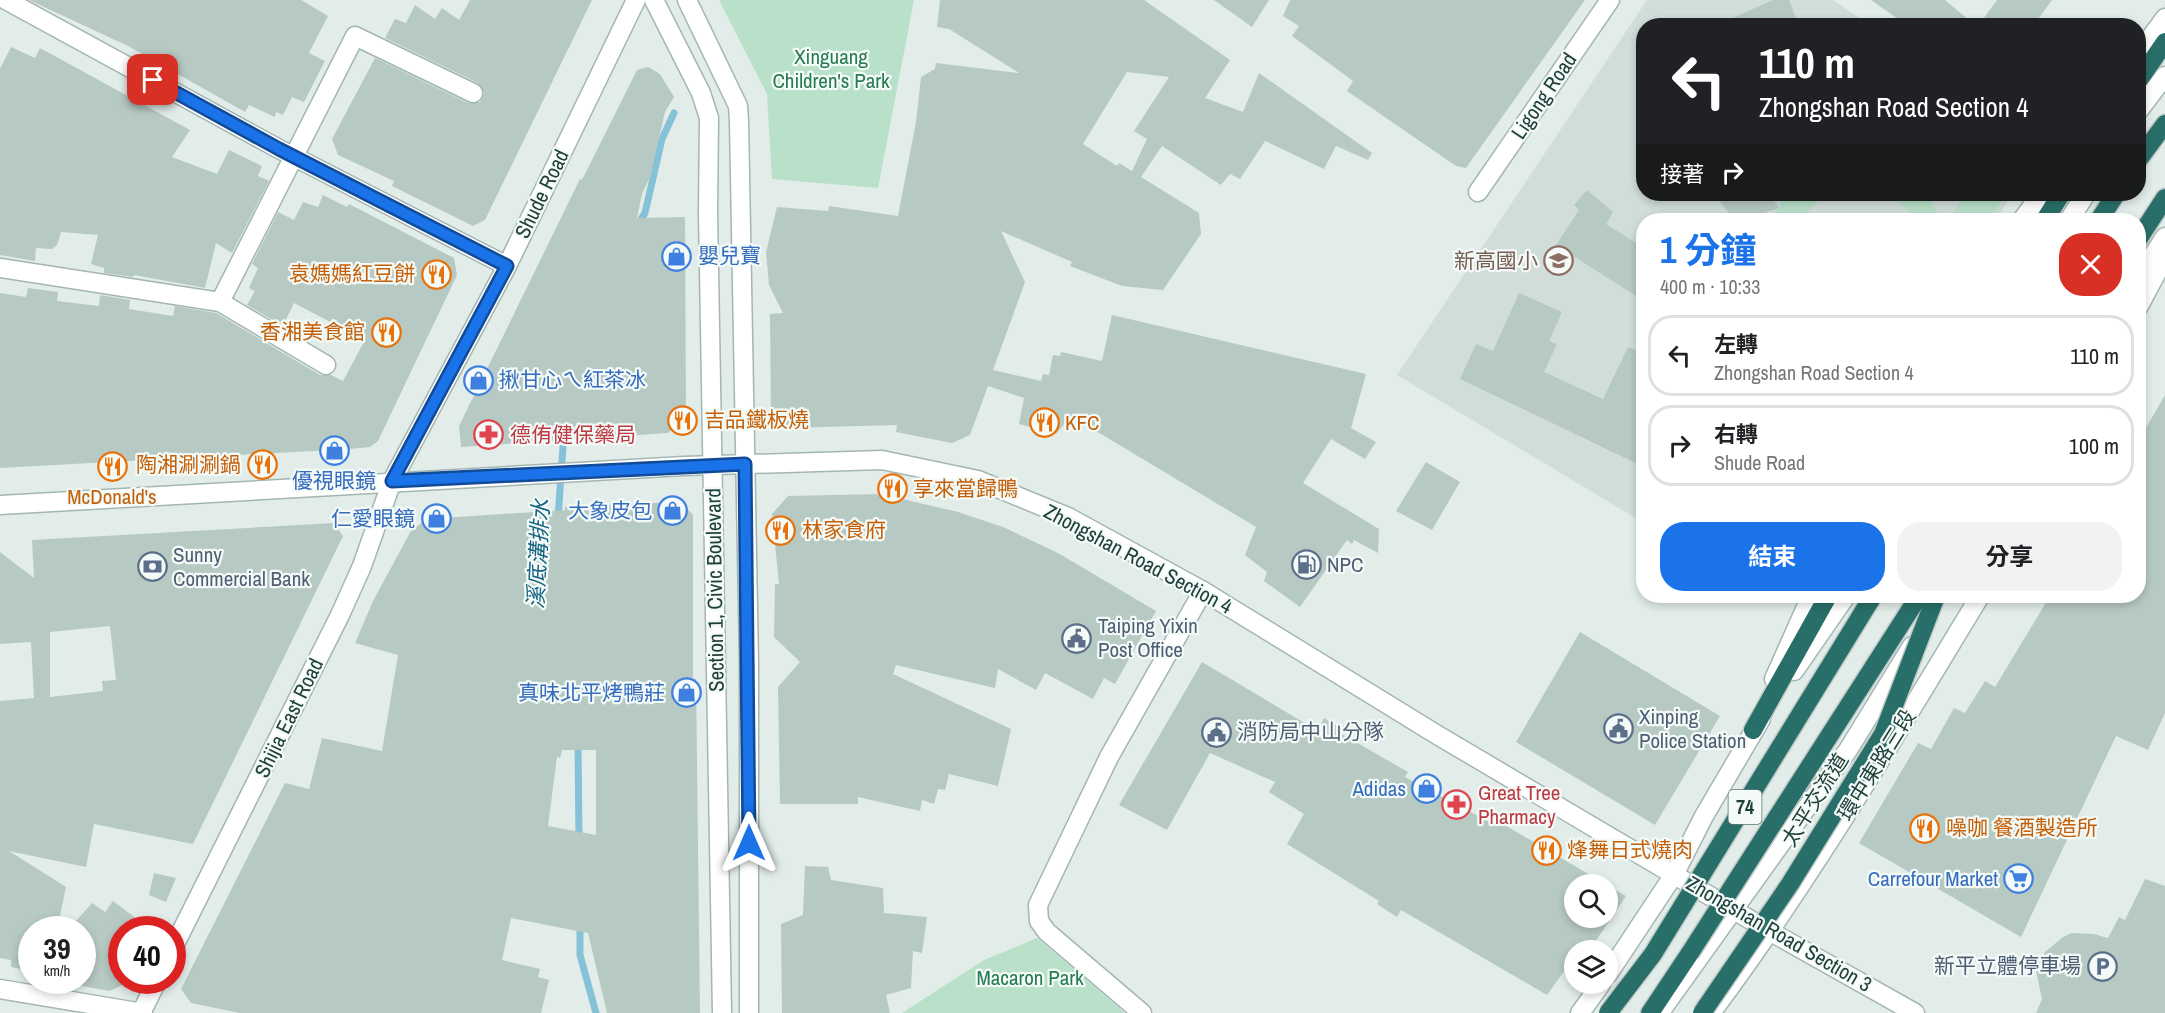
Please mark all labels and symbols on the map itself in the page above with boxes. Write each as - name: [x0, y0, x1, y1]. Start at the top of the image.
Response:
- park label: Xinguang Children's Park: [772, 42, 890, 95]
- street label: Ligong Road: [1504, 47, 1583, 145]
- pin: [127, 54, 178, 105]
- street label: Shude Road: [508, 144, 576, 243]
- shop icon: 嬰兒寶: [661, 240, 693, 272]
- place label: 嬰兒寶: [698, 241, 761, 270]
- school or university icon: 新高國小: [1543, 245, 1575, 277]
- place label: 新高國小: [1454, 246, 1538, 275]
- restaurant icon: 袁媽媽紅豆餅: [420, 258, 452, 290]
- place label: 袁媽媽紅豆餅: [289, 259, 415, 288]
- restaurant icon: 香湘美食館: [370, 316, 402, 348]
- place label: 香湘美食館: [260, 317, 365, 346]
- shop icon: 揪甘心ㄟ紅茶冰: [462, 364, 494, 396]
- place label: 揪甘心ㄟ紅茶冰: [499, 365, 646, 394]
- restaurant icon: 吉品鐵板燒: [667, 404, 699, 436]
- place label: 吉品鐵板燒: [704, 405, 809, 434]
- restaurant icon: KFC: [1028, 407, 1060, 439]
- place label: KFC: [1065, 408, 1099, 437]
- pharmacy icon: 德侑健保藥局: [473, 419, 505, 451]
- place label: 德侑健保藥局: [510, 420, 636, 449]
- shop icon: 優視眼鏡: [318, 434, 350, 466]
- restaurant icon: 陶湘涮涮鍋: [246, 449, 278, 481]
- restaurant icon: McDonald's: [96, 450, 128, 482]
- place label: 陶湘涮涮鍋: [136, 450, 241, 479]
- place label: 優視眼鏡: [292, 466, 376, 495]
- restaurant icon: 享來當歸鴨: [876, 473, 908, 505]
- place label: 享來當歸鴨: [913, 474, 1018, 503]
- place label: McDonald's: [67, 482, 157, 511]
- street label: Section 1, Civic Boulevard: [698, 488, 731, 692]
- shop icon: 大象皮包: [657, 495, 689, 527]
- place label: 大象皮包: [568, 496, 652, 525]
- water label: 溪底溝排水: [520, 497, 556, 610]
- street label: Zhongshan Road Section 4: [1039, 497, 1238, 621]
- shop icon: 仁愛眼鏡: [420, 503, 452, 535]
- place label: 仁愛眼鏡: [331, 504, 415, 533]
- restaurant icon: 林家食府: [765, 514, 797, 546]
- place label: 林家食府: [802, 515, 886, 544]
- place label: Sunny Commercial Bank: [173, 540, 310, 593]
- fuel station icon: NPC: [1290, 549, 1322, 581]
- place label: NPC: [1327, 550, 1363, 579]
- bank icon: Sunny Commercial Bank: [136, 551, 168, 583]
- place label: Taiping Yixin Post Office: [1098, 611, 1198, 664]
- public building icon: Taiping Yixin Post Office: [1061, 622, 1093, 654]
- street label: Shijia East Road: [247, 653, 330, 782]
- shop icon: 真味北平烤鴨莊: [670, 677, 702, 709]
- place label: 真味北平烤鴨莊: [518, 678, 665, 707]
- place label: Xinping Police Station: [1639, 702, 1746, 755]
- street label: 環中東路三段: [1831, 704, 1922, 826]
- public building icon: Xinping Police Station: [1602, 713, 1634, 745]
- public building icon: 消防局中山分隊: [1200, 716, 1232, 748]
- place label: 消防局中山分隊: [1237, 717, 1384, 746]
- street label: 太平交流道: [1774, 748, 1855, 852]
- shop icon: Adidas: [1411, 773, 1443, 805]
- place label: Adidas: [1351, 774, 1406, 803]
- place label: Great Tree Pharmacy: [1478, 778, 1560, 831]
- pharmacy icon: Great Tree Pharmacy: [1441, 789, 1473, 821]
- road number: 74: [1728, 790, 1762, 824]
- position arrow: [717, 811, 781, 875]
- restaurant icon: 噪咖 餐酒製造所: [1909, 812, 1941, 844]
- place label: 噪咖 餐酒製造所: [1946, 813, 2098, 842]
- restaurant icon: 烽舞日式燒肉: [1530, 834, 1562, 866]
- place label: 烽舞日式燒肉: [1567, 835, 1693, 864]
- supermarket icon: Carrefour Market: [2003, 863, 2035, 895]
- place label: Carrefour Market: [1868, 864, 1998, 893]
- street label: Zhongshan Road Section 3: [1681, 869, 1877, 999]
- speed limit sign: 40: [108, 916, 186, 994]
- parking icon: 新平立體停車場: [2086, 950, 2118, 982]
- place label: 新平立體停車場: [1934, 951, 2081, 980]
- park label: Macaron Park: [976, 963, 1084, 992]

